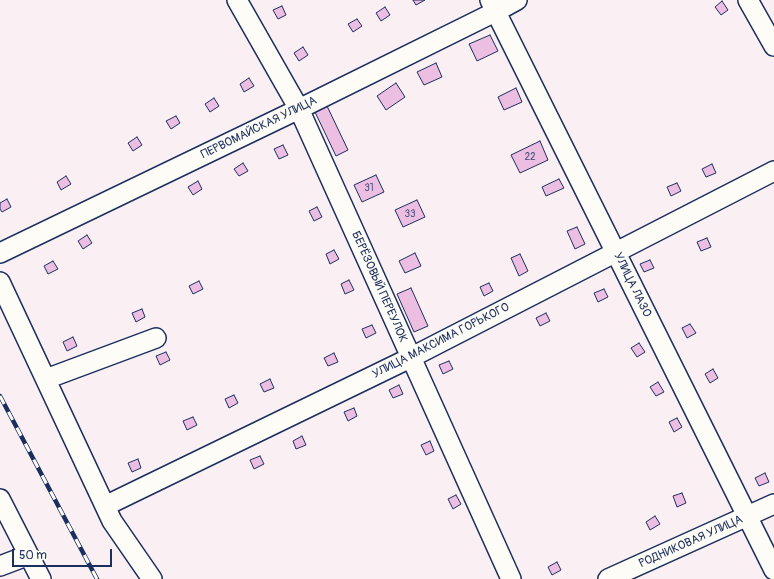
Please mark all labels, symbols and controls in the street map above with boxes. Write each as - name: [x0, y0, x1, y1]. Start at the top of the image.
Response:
- street label: ПЕРВОМАЙСКАЯ УЛИЦА: [199, 94, 319, 162]
- house number: 22: [524, 151, 536, 163]
- house number: 31: [364, 182, 374, 194]
- house number: 33: [404, 208, 416, 220]
- street label: БЕРЁЗОВЫЙ ПЕРЕУЛОК: [348, 229, 410, 345]
- street label: УЛИЦА ЛАЗО: [610, 250, 654, 320]
- street label: УЛИЦА МАКСИМА ГОРЬКОГО: [370, 300, 512, 382]
- street label: РОДНИКОВАЯ УЛИЦА: [637, 513, 745, 571]
- scale bar: [14, 541, 114, 567]
- text: 50 m: [19, 548, 47, 563]

